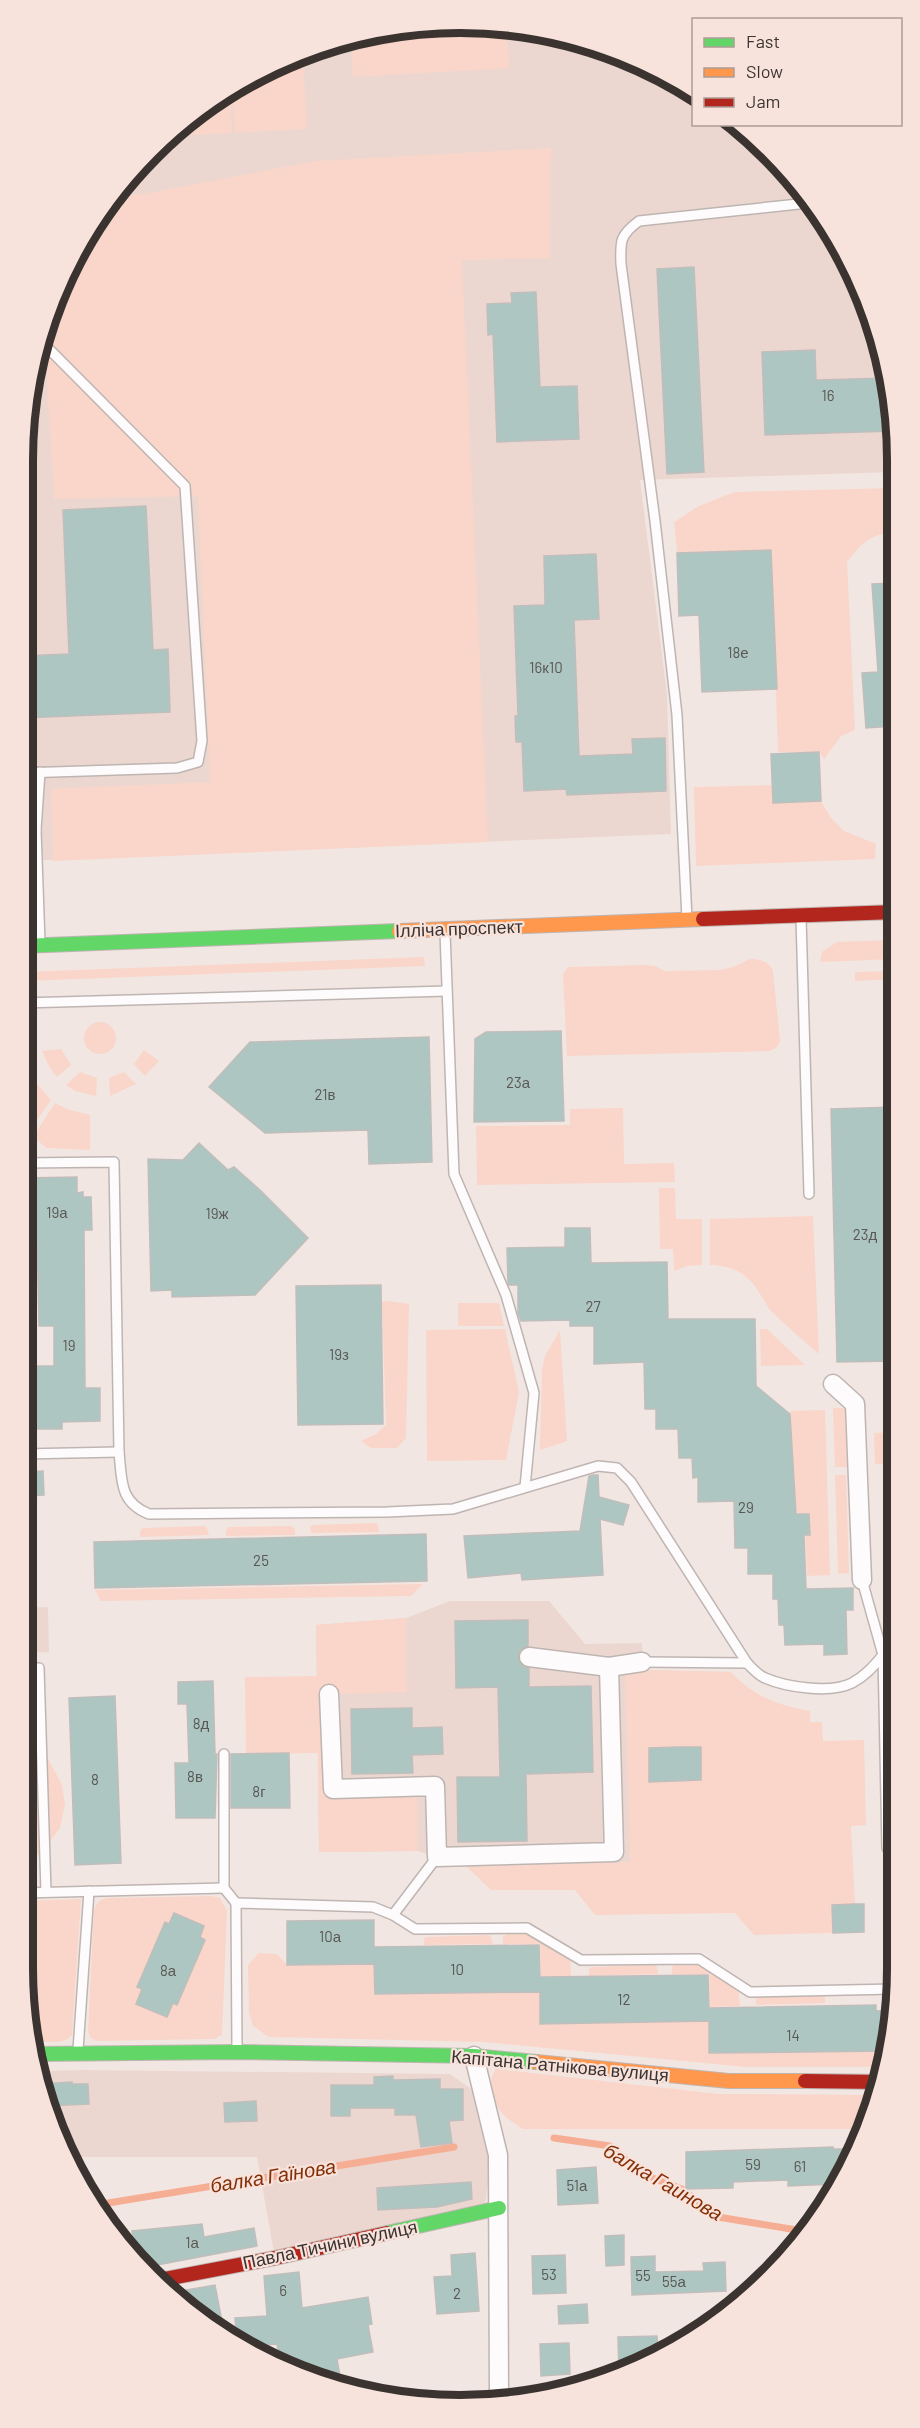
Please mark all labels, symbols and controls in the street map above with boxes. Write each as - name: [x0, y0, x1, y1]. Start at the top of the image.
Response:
- legend: [692, 18, 902, 126]
- text: Fast: [746, 30, 780, 52]
- text: Slow: [746, 60, 783, 82]
- text: Jam: [746, 90, 780, 112]
- house number: 16: [822, 386, 834, 404]
- house number: 18е: [727, 643, 749, 661]
- house number: 16к10: [529, 658, 563, 676]
- street label: Ілліча проспект: [395, 915, 523, 941]
- house number: 23а: [506, 1073, 531, 1091]
- house number: 21в: [314, 1085, 336, 1103]
- house number: 19а: [46, 1203, 68, 1221]
- house number: 19ж: [205, 1204, 229, 1222]
- house number: 23д: [853, 1225, 877, 1243]
- house number: 27: [585, 1297, 601, 1315]
- house number: 19: [62, 1336, 76, 1354]
- house number: 19з: [329, 1345, 349, 1363]
- house number: 29: [738, 1498, 754, 1516]
- house number: 25: [253, 1551, 269, 1569]
- house number: 8д: [193, 1714, 210, 1732]
- house number: 8в: [187, 1767, 203, 1785]
- house number: 8: [91, 1770, 99, 1788]
- house number: 8г: [252, 1782, 266, 1800]
- house number: 10а: [319, 1927, 342, 1945]
- house number: 10: [450, 1960, 464, 1978]
- house number: 8а: [160, 1961, 177, 1979]
- house number: 12: [617, 1990, 631, 2008]
- house number: 14: [786, 2026, 800, 2044]
- street label: Капітана Ратнікова вулиця: [450, 2045, 670, 2085]
- water label: балка Гаинова: [600, 2137, 727, 2225]
- water label: балка Гаїнова: [208, 2153, 337, 2197]
- house number: 59: [745, 2155, 761, 2173]
- house number: 61: [794, 2157, 806, 2175]
- house number: 51а: [567, 2176, 588, 2194]
- street label: Павла Тичини вулиця: [241, 2215, 419, 2273]
- house number: 1а: [185, 2233, 199, 2251]
- house number: 53: [541, 2265, 557, 2283]
- house number: 55: [635, 2266, 651, 2284]
- house number: 55а: [662, 2272, 687, 2290]
- house number: 6: [279, 2281, 287, 2299]
- house number: 2: [453, 2284, 461, 2302]

